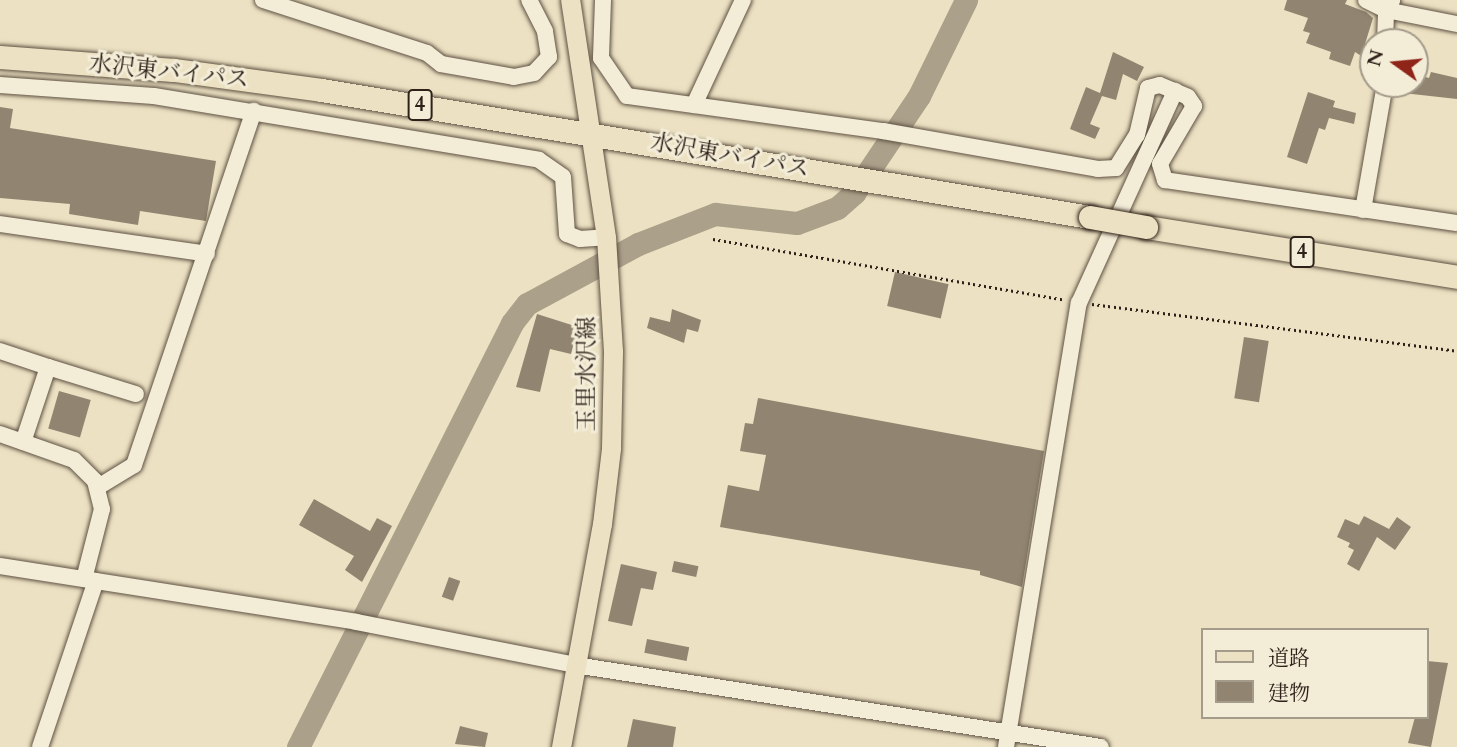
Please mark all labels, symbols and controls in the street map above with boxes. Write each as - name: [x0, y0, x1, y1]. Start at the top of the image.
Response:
- north arrow: [1359, 28, 1429, 98]
- text: N: [1361, 47, 1390, 69]
- street label: 水沢東バイパス: [87, 50, 251, 94]
- road number: 4: [406, 88, 434, 122]
- street label: 水沢東バイパス: [648, 128, 812, 184]
- road number: 4: [1288, 234, 1316, 270]
- street label: 玉里水沢線: [573, 317, 601, 431]
- legend: [1202, 628, 1429, 719]
- text: 道路: [1268, 644, 1310, 673]
- text: 建物: [1268, 679, 1310, 708]

